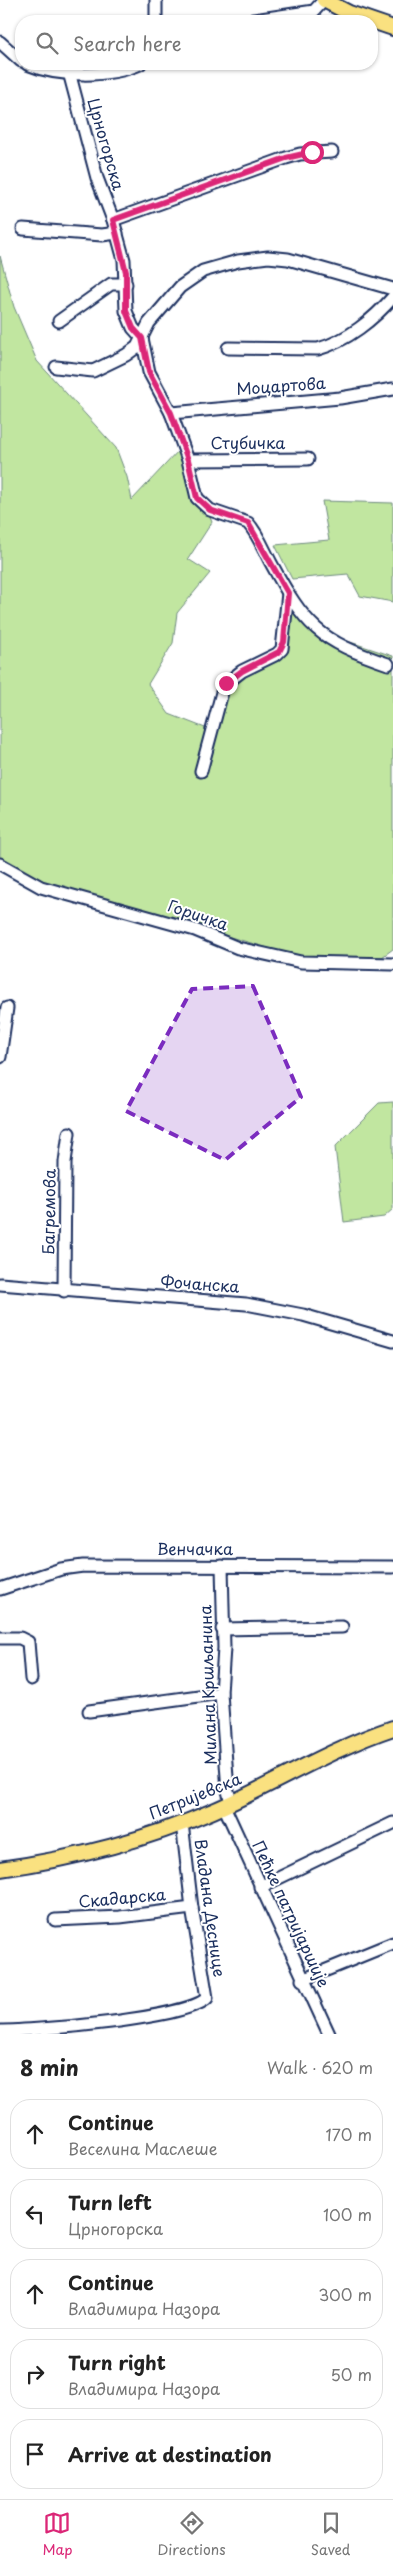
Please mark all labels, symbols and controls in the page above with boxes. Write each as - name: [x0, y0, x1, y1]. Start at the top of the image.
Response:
- search box: [15, 15, 378, 70]
- icon: search: [33, 29, 61, 57]
- text: Search here: [73, 29, 182, 57]
- street label: Црногорска: [82, 95, 132, 193]
- route start: [301, 141, 324, 164]
- street label: Моцартова: [236, 370, 326, 400]
- street label: Стубичка: [211, 430, 285, 454]
- route end: [215, 672, 238, 695]
- street label: Горичка: [165, 893, 232, 936]
- street label: Багремова: [35, 1169, 61, 1255]
- street label: Фочанска: [160, 1268, 240, 1298]
- street label: Венчачка: [157, 1536, 233, 1560]
- street label: Милана Кршљанина: [192, 1605, 222, 1766]
- street label: Петријевска: [145, 1766, 244, 1824]
- street label: Пећке патријаршије: [247, 1836, 336, 1991]
- street label: Владана Деснице: [189, 1837, 233, 1978]
- street label: Скадарска: [77, 1881, 167, 1913]
- text: 8 min: [20, 2051, 79, 2083]
- text: Walk · 620 m: [267, 2055, 373, 2079]
- text: Continue: [68, 2108, 154, 2136]
- icon: ahead: [21, 2120, 49, 2148]
- text: 170 m: [326, 2122, 372, 2146]
- text: Веселина Маслеше: [68, 2136, 217, 2160]
- text: Turn left: [68, 2188, 152, 2216]
- icon: left: [21, 2200, 49, 2228]
- text: 100 m: [323, 2202, 372, 2226]
- text: Црногорска: [68, 2216, 163, 2240]
- text: Continue: [68, 2268, 154, 2296]
- icon: ahead: [21, 2280, 49, 2308]
- text: 300 m: [318, 2282, 372, 2306]
- text: Владимира Назора: [68, 2296, 220, 2320]
- text: Turn right: [68, 2348, 166, 2376]
- icon: right: [21, 2360, 49, 2388]
- text: 50 m: [331, 2362, 372, 2386]
- text: Владимира Назора: [68, 2376, 220, 2400]
- icon: arrive: [21, 2440, 49, 2468]
- text: Arrive at destination: [68, 2440, 272, 2468]
- tab: Map: [43, 2509, 72, 2560]
- tab: Directions: [158, 2509, 226, 2560]
- tab: Saved: [311, 2509, 350, 2560]

